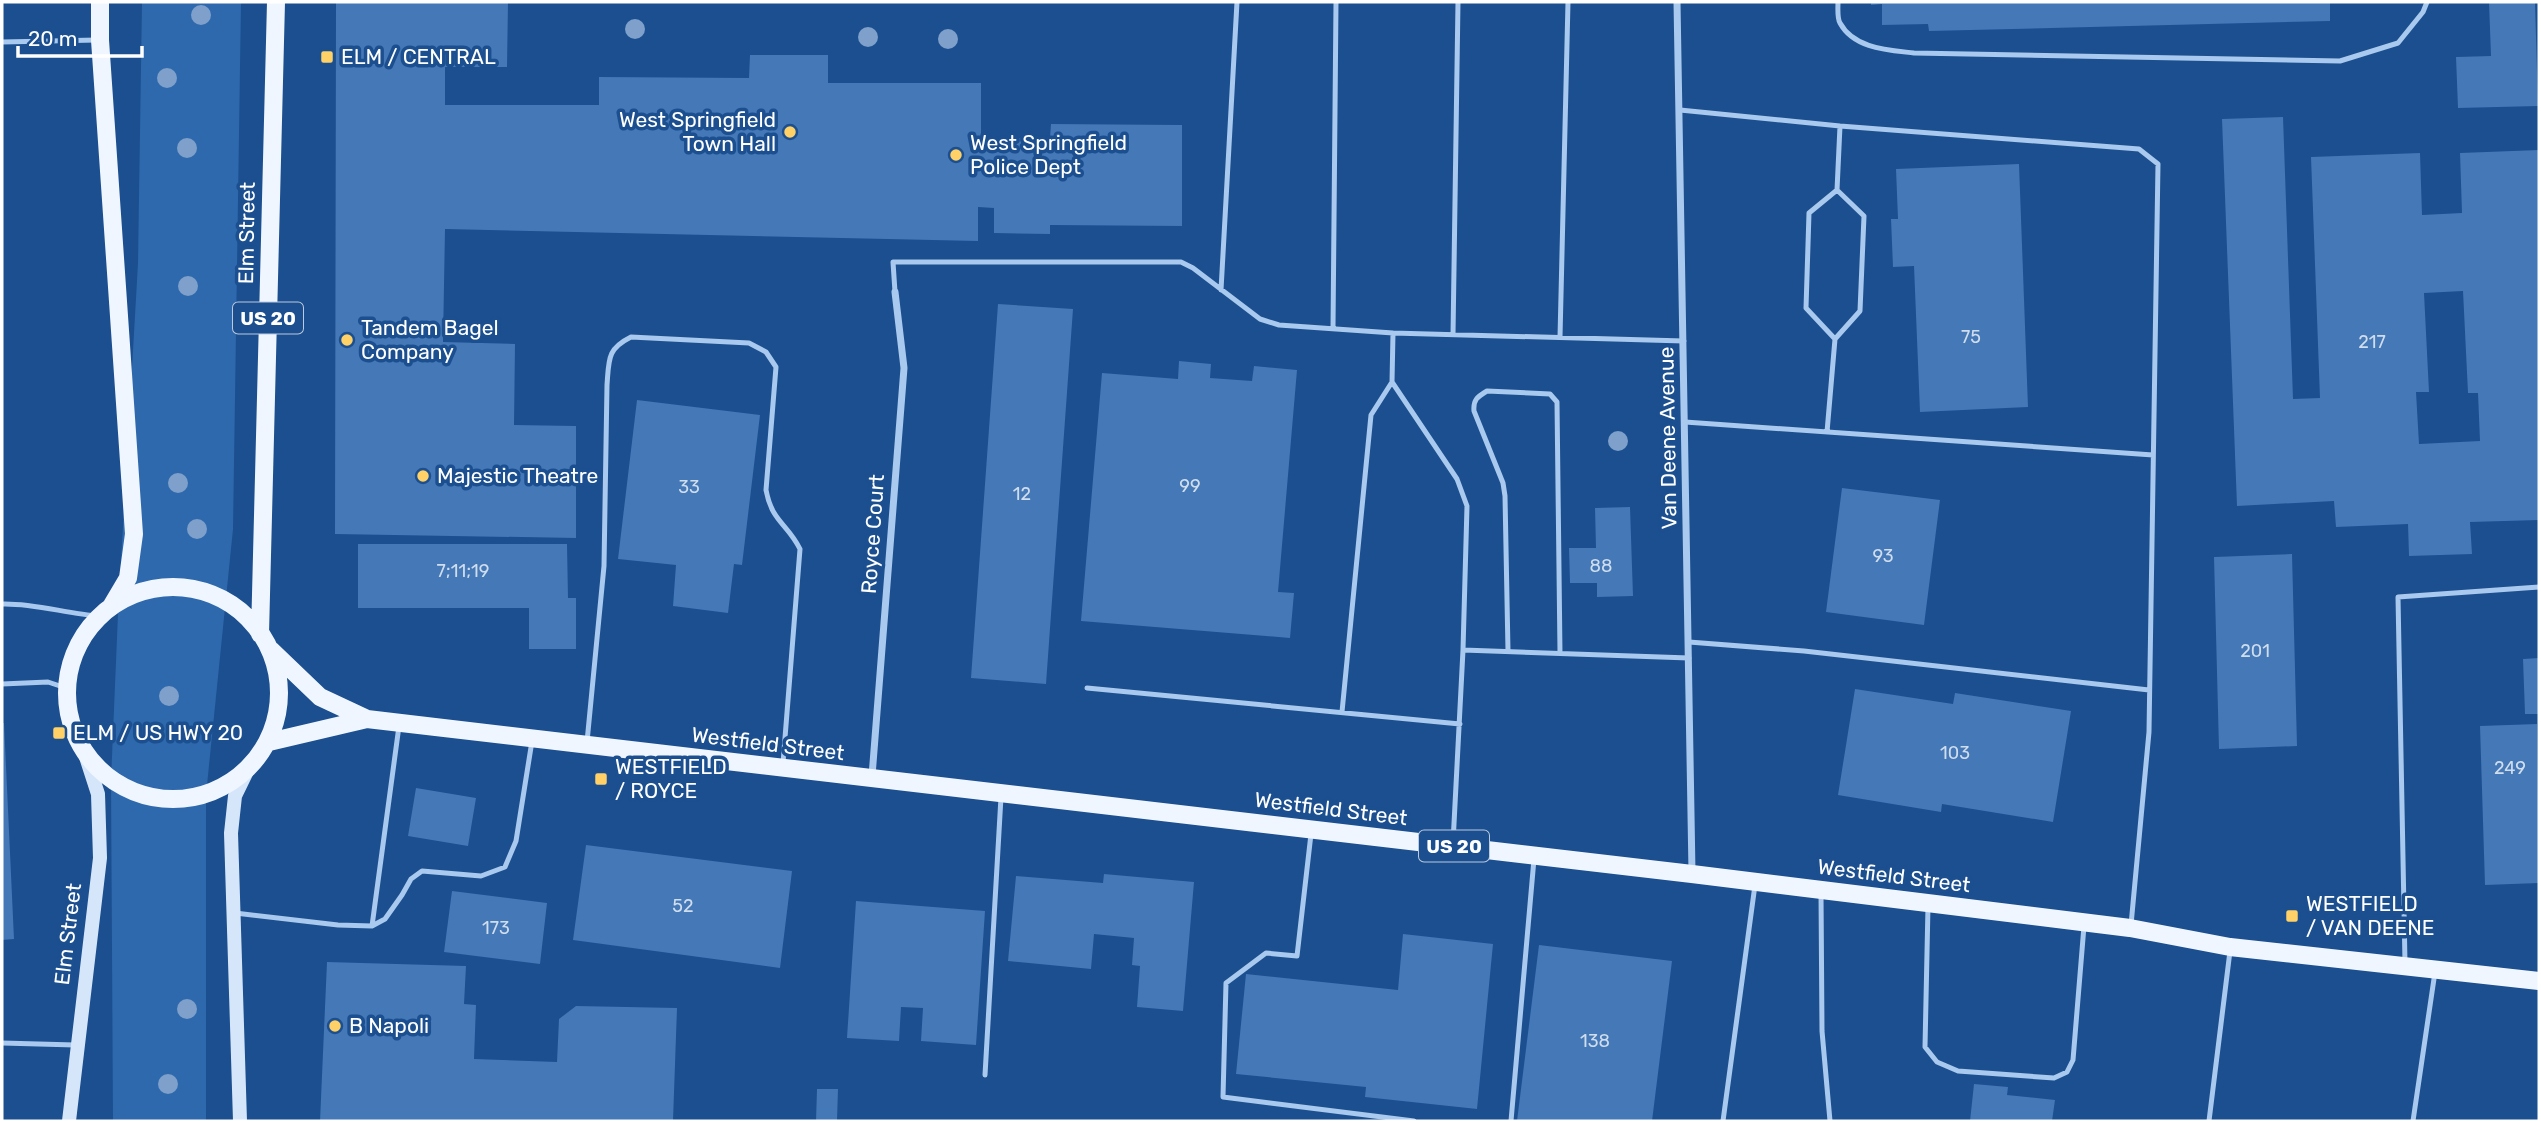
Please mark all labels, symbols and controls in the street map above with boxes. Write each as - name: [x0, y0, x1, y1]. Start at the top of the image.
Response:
- scale bar: [18, 14, 142, 58]
- text: 20 m: [28, 26, 77, 51]
- place label: ELM / CENTRAL: [341, 44, 496, 69]
- marker: ELM / CENTRAL: [319, 49, 335, 65]
- place label: West Springfield Town Hall: [619, 107, 776, 156]
- marker: West Springfield Town Hall: [782, 124, 798, 140]
- place label: West Springfield Police Dept: [970, 130, 1127, 179]
- marker: West Springfield Police Dept: [948, 147, 964, 163]
- street label: Elm Street: [233, 182, 260, 284]
- road number: US 20: [233, 302, 303, 334]
- place label: Tandem Bagel Company: [361, 315, 499, 364]
- house number: 75: [1961, 326, 1981, 348]
- house number: 217: [2358, 331, 2386, 353]
- marker: Tandem Bagel Company: [339, 332, 355, 348]
- street label: Van Deene Avenue: [1653, 346, 1682, 530]
- place label: Majestic Theatre: [437, 463, 598, 488]
- marker: Majestic Theatre: [415, 468, 431, 484]
- street label: Royce Court: [856, 473, 889, 595]
- house number: 99: [1179, 475, 1201, 497]
- house number: 33: [678, 476, 700, 498]
- house number: 12: [1013, 483, 1031, 505]
- house number: 93: [1872, 545, 1894, 567]
- house number: 88: [1590, 555, 1612, 577]
- house number: 7;11;19: [437, 560, 489, 582]
- house number: 201: [2240, 640, 2270, 662]
- place label: ELM / US HWY 20: [73, 720, 243, 745]
- street label: Westfield Street: [690, 722, 846, 765]
- marker: ELM / US HWY 20: [51, 725, 67, 741]
- house number: 103: [1940, 742, 1970, 764]
- place label: WESTFIELD / ROYCE: [615, 754, 727, 803]
- house number: 249: [2494, 757, 2526, 779]
- marker: WESTFIELD / ROYCE: [593, 771, 609, 787]
- street label: Westfield Street: [1253, 787, 1409, 830]
- road number: US 20: [1419, 831, 1489, 862]
- street label: Westfield Street: [1816, 854, 1972, 897]
- street label: Elm Street: [49, 882, 86, 986]
- place label: WESTFIELD / VAN DEENE: [2306, 891, 2434, 940]
- house number: 52: [672, 895, 694, 917]
- marker: WESTFIELD / VAN DEENE: [2284, 908, 2300, 924]
- house number: 173: [482, 917, 510, 939]
- place label: B Napoli: [349, 1013, 429, 1038]
- marker: B Napoli: [327, 1018, 343, 1034]
- house number: 138: [1580, 1030, 1610, 1052]

